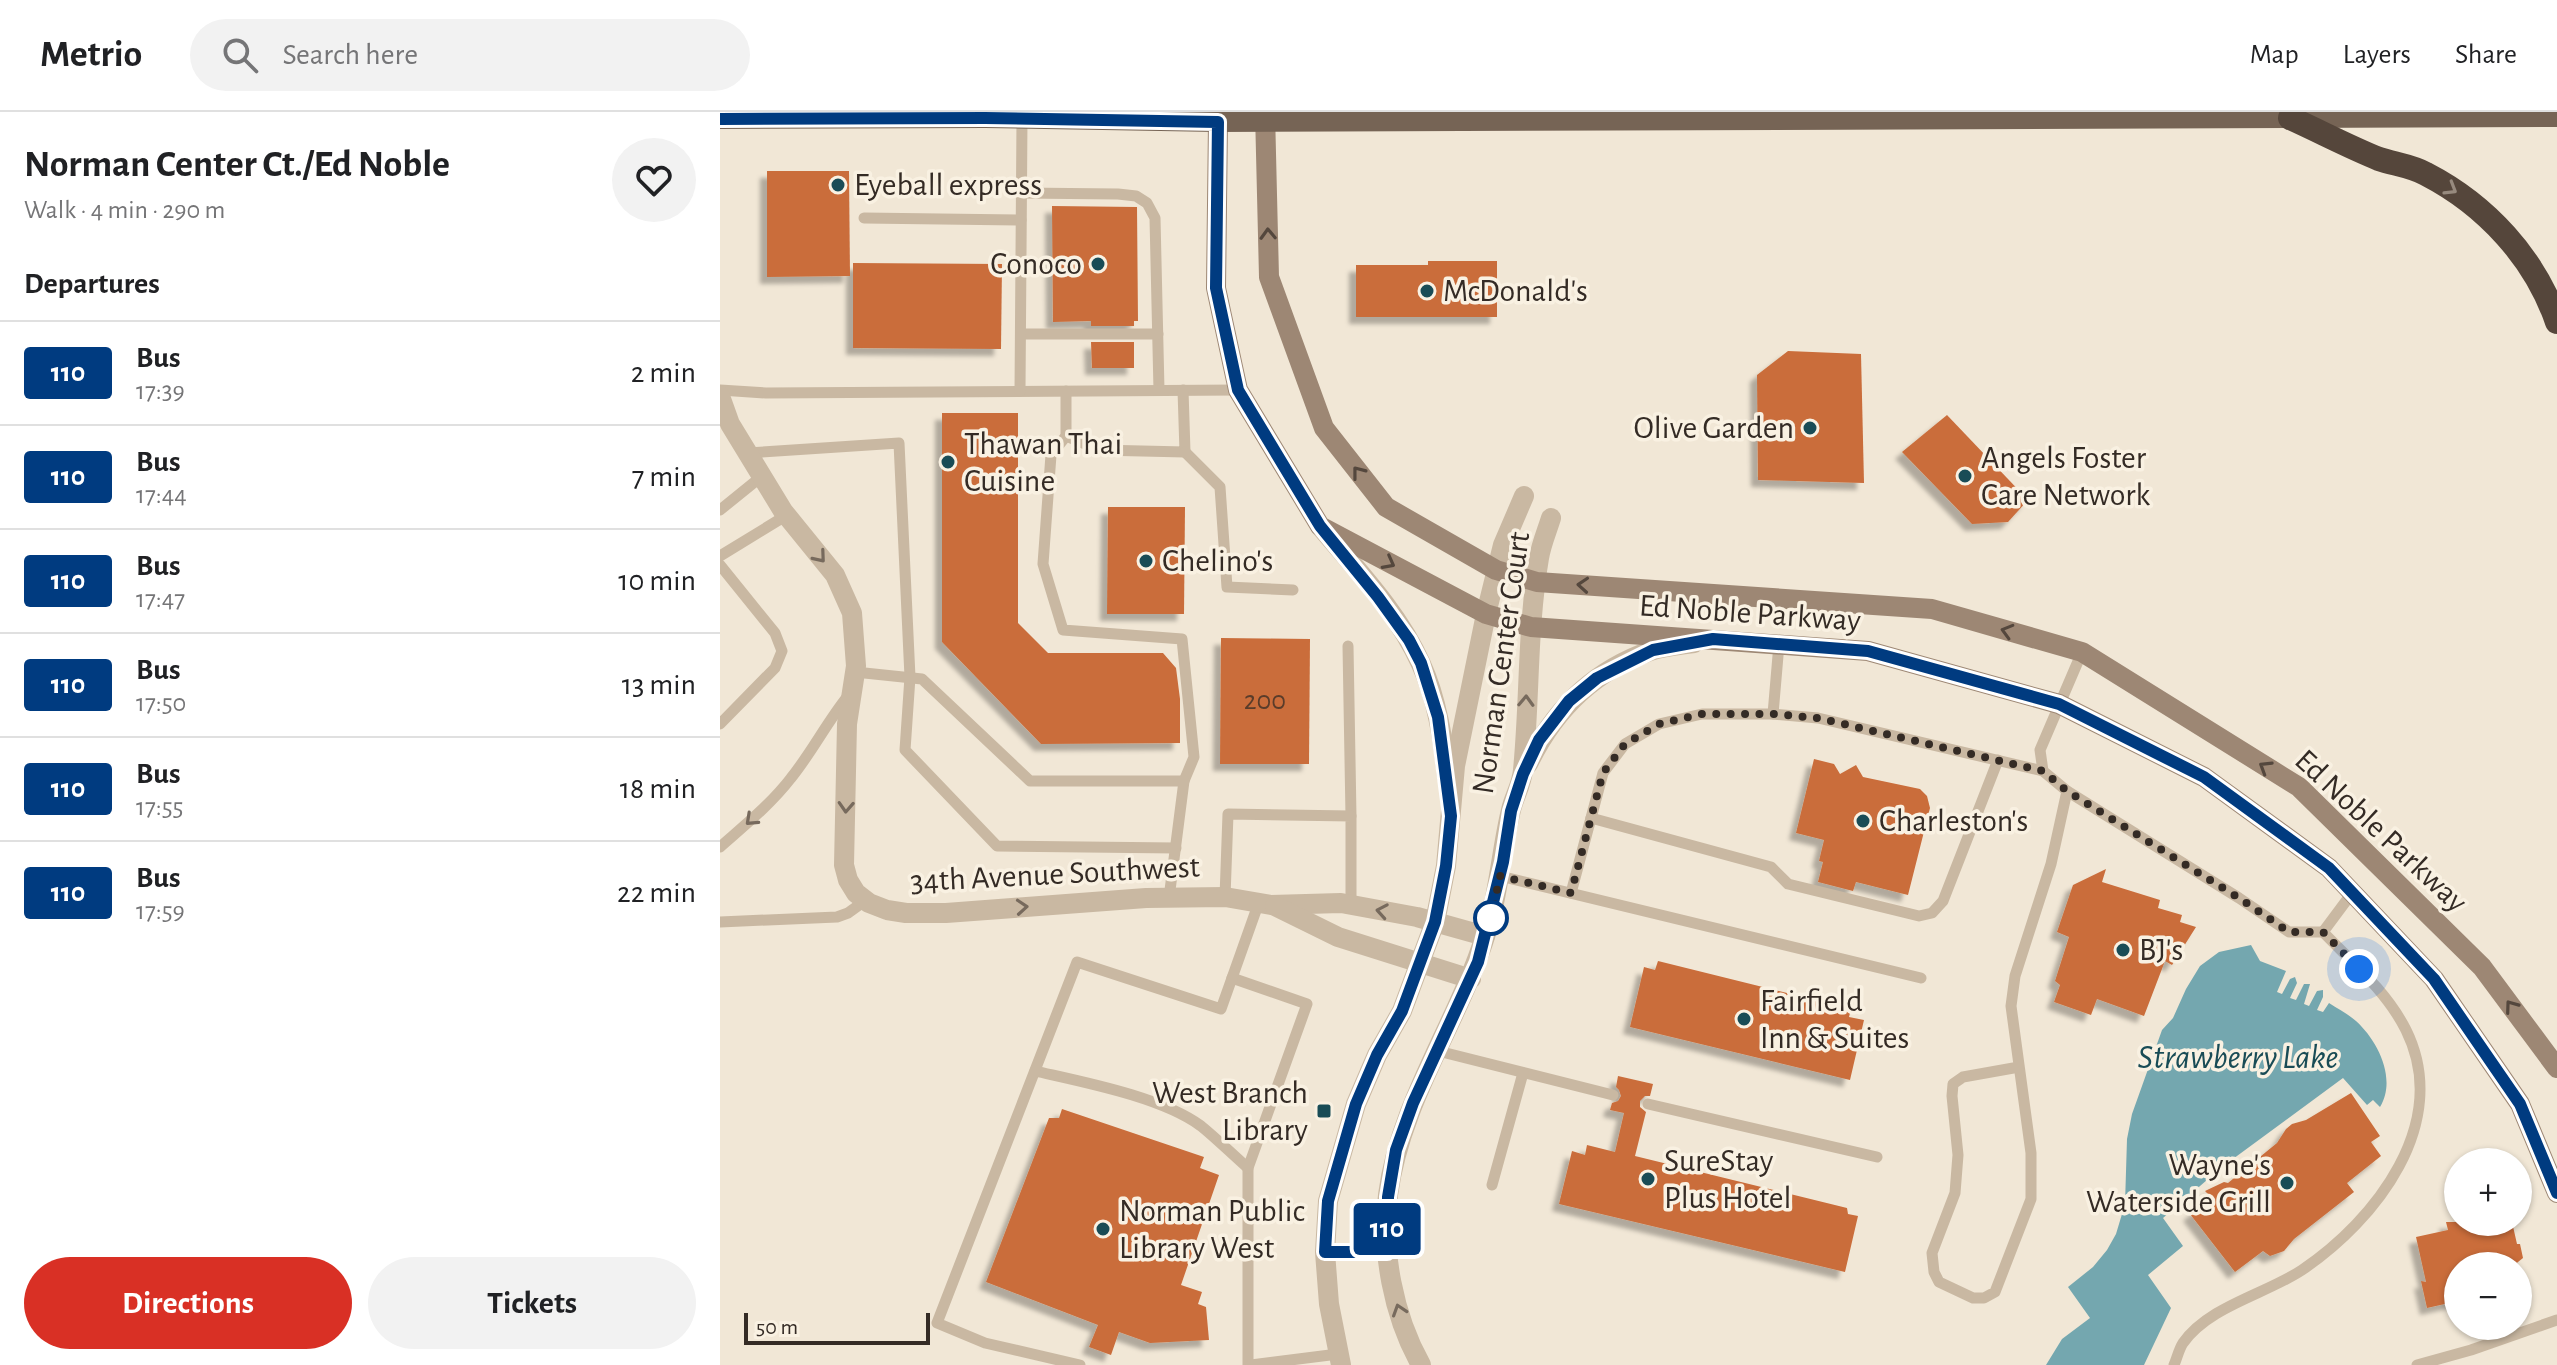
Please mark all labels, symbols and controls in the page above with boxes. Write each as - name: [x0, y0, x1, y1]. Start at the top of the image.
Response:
- search box: [190, 19, 750, 91]
- icon: search: [218, 33, 262, 77]
- text: Metrio: [40, 36, 142, 74]
- text: Search here: [282, 40, 418, 70]
- text: Map: [2250, 41, 2299, 69]
- text: Layers: [2343, 41, 2411, 69]
- text: Share: [2455, 41, 2517, 69]
- button: heart: [612, 138, 696, 222]
- text: Norman Center Ct./Ed Noble: [24, 146, 450, 184]
- place label: Eyeball express: [854, 169, 1042, 201]
- marker: Eyeball express: [829, 176, 847, 194]
- one-way arrow: [2442, 179, 2457, 195]
- text: Walk · 4 min · 290 m: [24, 197, 225, 223]
- one-way arrow: [1259, 227, 1276, 240]
- place label: Conoco: [990, 248, 1082, 280]
- marker: Conoco: [1089, 255, 1107, 273]
- text: Departures: [24, 269, 160, 299]
- place label: McDonald's: [1443, 275, 1588, 307]
- marker: McDonald's: [1418, 282, 1436, 300]
- text: Bus: [136, 343, 181, 373]
- text: 2 min: [631, 358, 696, 388]
- text: 110: [51, 359, 85, 387]
- text: 17:39: [136, 378, 185, 404]
- place label: Olive Garden: [1633, 412, 1794, 444]
- marker: Olive Garden: [1801, 419, 1819, 437]
- place label: Thawan Thai Cuisine: [964, 428, 1122, 497]
- place label: Angels Foster Care Network: [1981, 442, 2150, 511]
- text: Bus: [136, 447, 181, 477]
- marker: Thawan Thai Cuisine: [939, 453, 957, 471]
- text: 7 min: [632, 462, 696, 492]
- text: 110: [51, 463, 85, 491]
- one-way arrow: [1354, 466, 1368, 481]
- marker: Angels Foster Care Network: [1956, 467, 1974, 485]
- text: 17:44: [136, 482, 187, 508]
- street label: Norman Center Court: [1467, 530, 1535, 796]
- place label: Chelino's: [1162, 545, 1273, 577]
- one-way arrow: [810, 548, 825, 562]
- text: Bus: [136, 551, 181, 581]
- marker: Chelino's: [1137, 552, 1155, 570]
- one-way arrow: [1380, 553, 1395, 568]
- text: 10 min: [618, 566, 696, 596]
- text: 110: [51, 567, 85, 595]
- one-way arrow: [1576, 577, 1589, 594]
- text: 17:47: [136, 586, 185, 612]
- street label: Ed Noble Parkway: [1638, 589, 1862, 637]
- one-way arrow: [2001, 623, 2014, 640]
- text: Bus: [136, 655, 181, 685]
- text: 13 min: [622, 670, 696, 700]
- text: 110: [51, 671, 85, 699]
- house number: 200: [1244, 687, 1286, 715]
- text: 17:50: [136, 690, 186, 716]
- one-way arrow: [1518, 694, 1535, 707]
- street label: Ed Noble Parkway: [2289, 744, 2473, 919]
- text: Bus: [136, 759, 181, 789]
- one-way arrow: [2260, 761, 2274, 776]
- text: 18 min: [620, 774, 696, 804]
- text: 110: [51, 775, 85, 803]
- text: 17:55: [136, 794, 183, 820]
- one-way arrow: [837, 801, 854, 814]
- place label: Charleston's: [1879, 805, 2028, 837]
- one-way arrow: [746, 810, 761, 824]
- marker: Charleston's: [1854, 812, 1872, 830]
- street label: 34th Avenue Southwest: [909, 850, 1201, 898]
- text: Bus: [136, 863, 181, 893]
- text: 22 min: [617, 878, 696, 908]
- text: 110: [51, 879, 85, 907]
- text: 17:59: [136, 898, 185, 924]
- one-way arrow: [1016, 899, 1029, 916]
- unlabelled marker: [1474, 901, 1508, 935]
- one-way arrow: [1376, 904, 1389, 921]
- place label: BJ's: [2139, 934, 2183, 966]
- marker: BJ's: [2114, 941, 2132, 959]
- your location: [2339, 949, 2379, 989]
- place label: Fairfield Inn & Suites: [1760, 985, 1909, 1054]
- one-way arrow: [2506, 1000, 2521, 1014]
- marker: Fairfield Inn & Suites: [1735, 1010, 1753, 1028]
- water label: Strawberry Lake: [2138, 1041, 2338, 1075]
- place label: West Branch Library: [1152, 1077, 1308, 1146]
- marker: West Branch Library: [1315, 1102, 1333, 1120]
- place label: SureStay Plus Hotel: [1664, 1145, 1791, 1214]
- map controls: [2444, 1148, 2532, 1340]
- button: +: [2444, 1148, 2532, 1236]
- place label: Wayne's Waterside Grill: [2086, 1149, 2271, 1218]
- marker: SureStay Plus Hotel: [1639, 1170, 1657, 1188]
- marker: Wayne's Waterside Grill: [2278, 1174, 2296, 1192]
- place label: Norman Public Library West: [1119, 1195, 1305, 1264]
- line badge: 110: [1341, 1203, 1433, 1255]
- text: 110: [1370, 1215, 1404, 1243]
- marker: Norman Public Library West: [1094, 1220, 1112, 1238]
- button: −: [2444, 1252, 2532, 1340]
- button: Directions: [24, 1257, 352, 1349]
- button: Tickets: [368, 1257, 696, 1349]
- one-way arrow: [1393, 1304, 1409, 1318]
- scale bar: [744, 1309, 930, 1345]
- text: 50 m: [756, 1316, 798, 1338]

